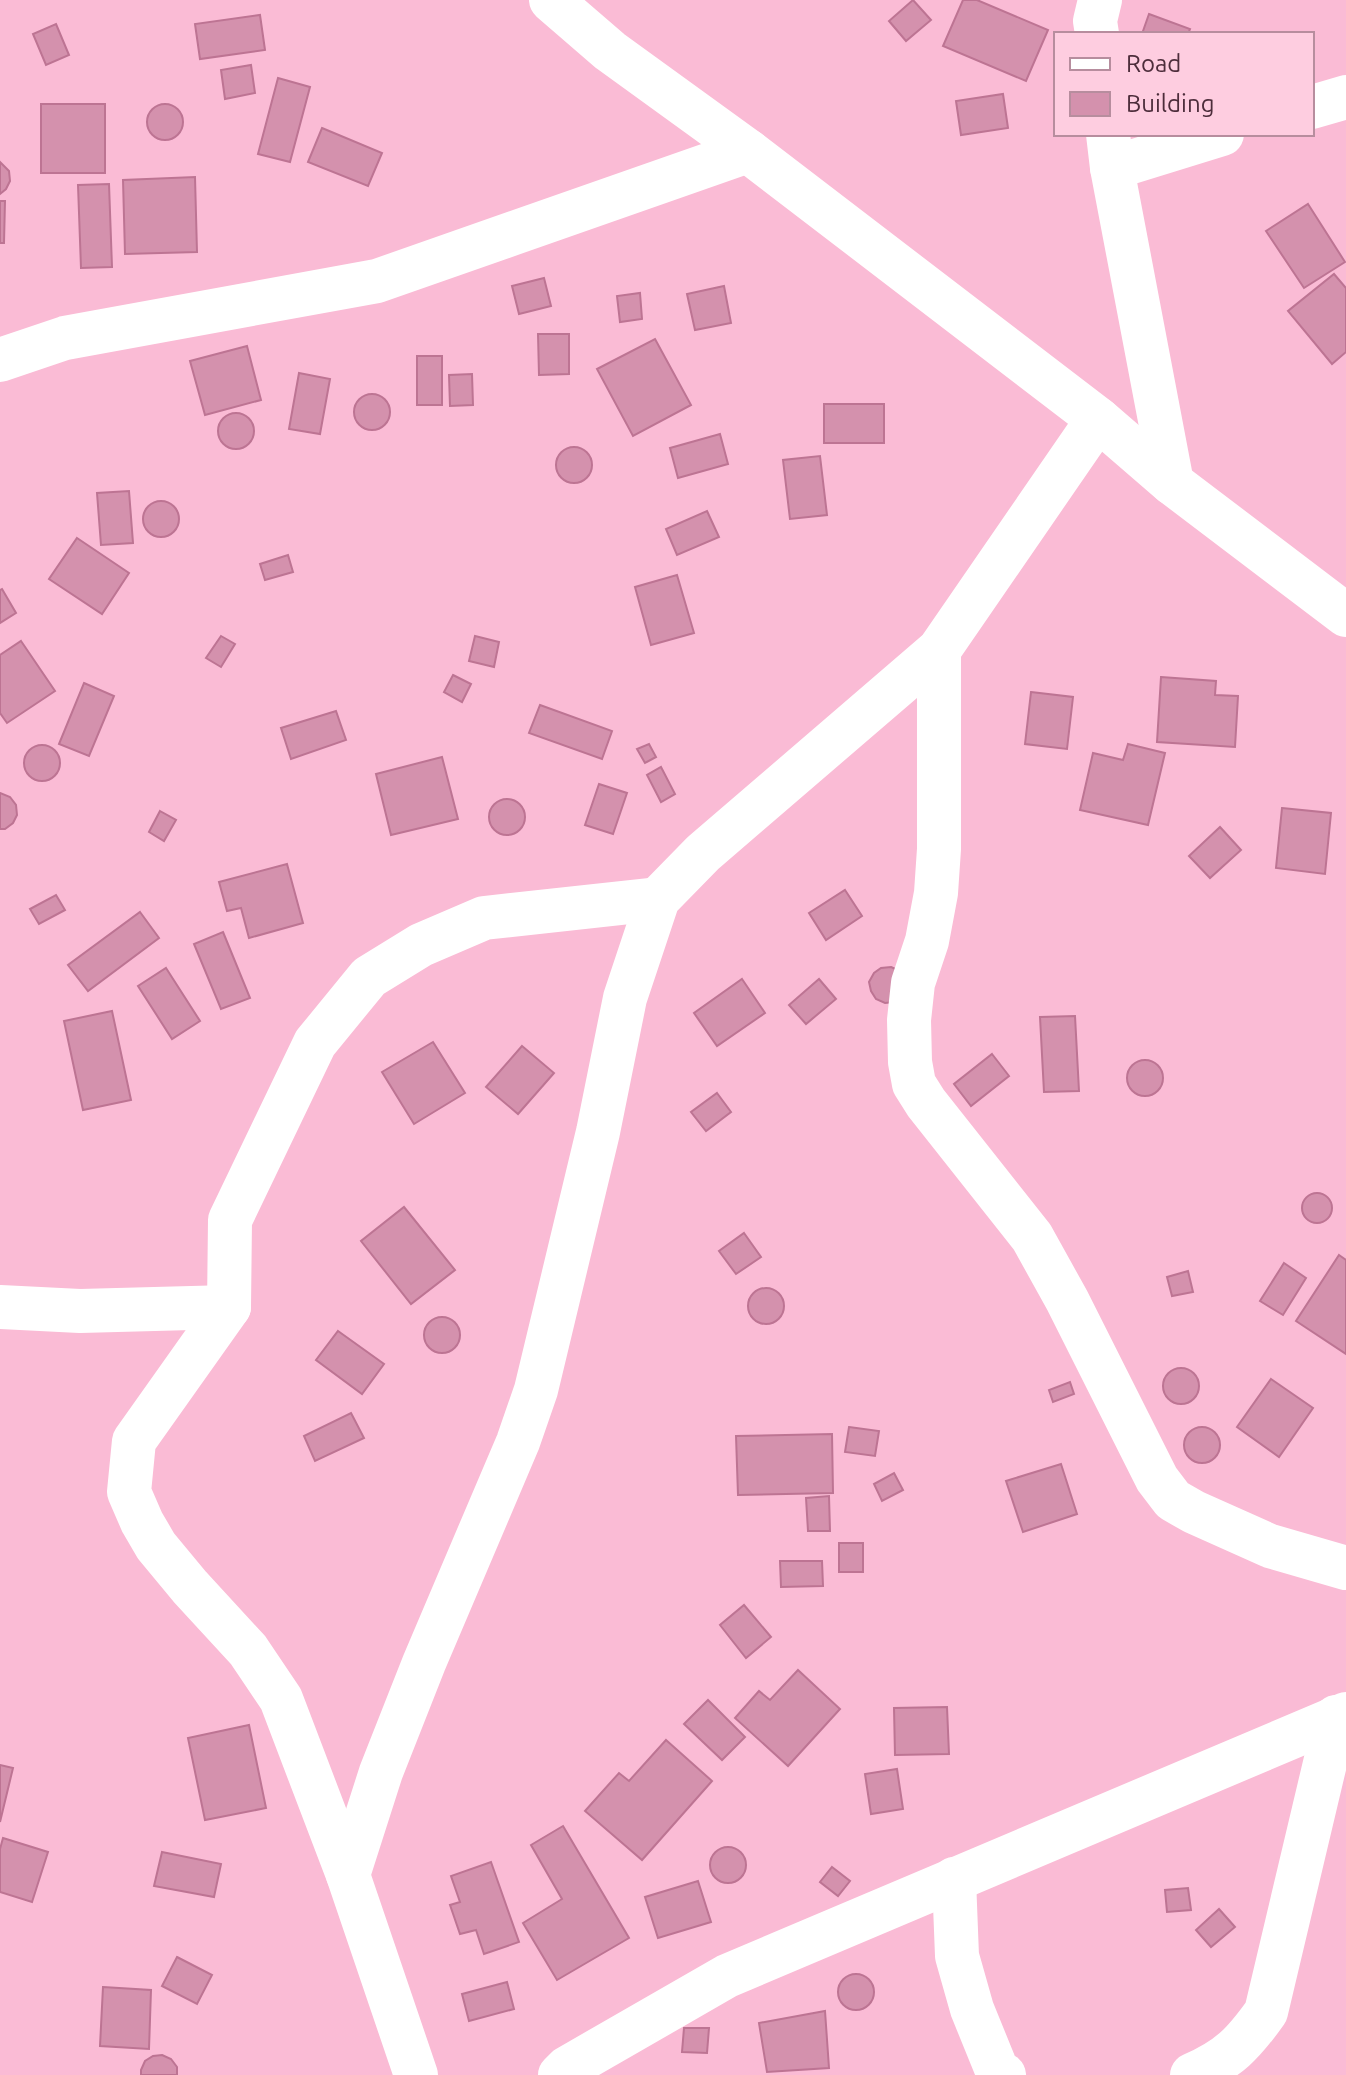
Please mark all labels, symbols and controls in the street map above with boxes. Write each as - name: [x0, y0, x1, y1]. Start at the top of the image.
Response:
- legend: [1054, 32, 1314, 136]
- text: Road: [1126, 50, 1181, 77]
- text: Building: [1126, 90, 1214, 117]

